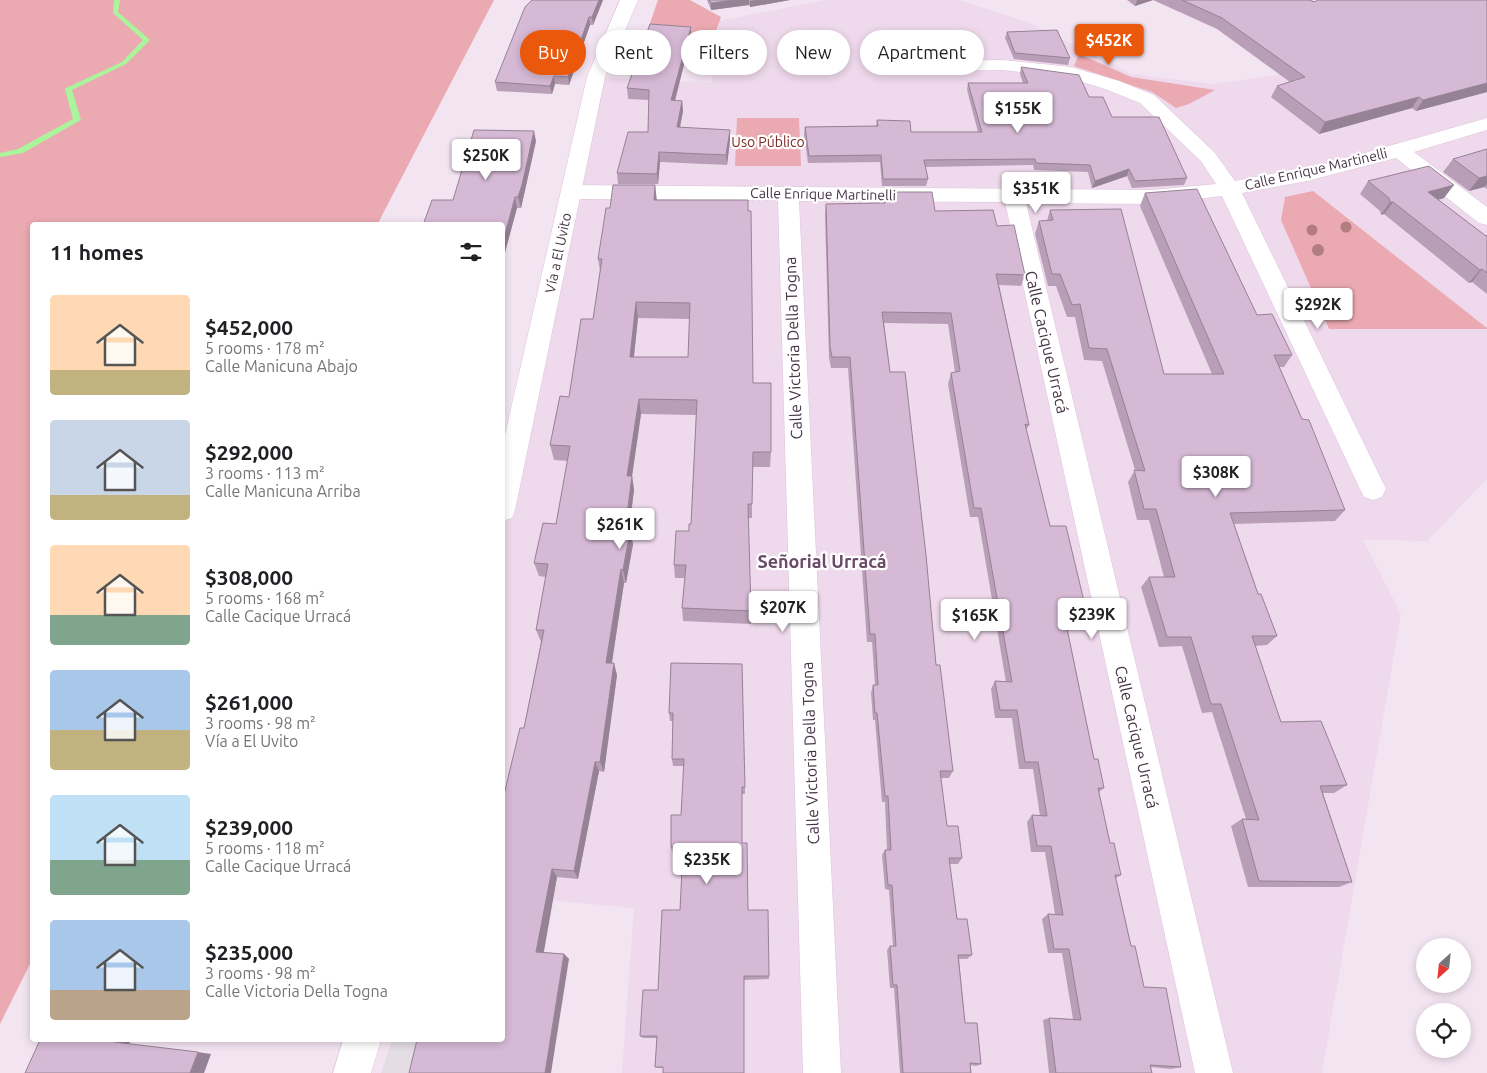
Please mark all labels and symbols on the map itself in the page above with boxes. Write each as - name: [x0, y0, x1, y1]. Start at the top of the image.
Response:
- pin: $452K: [1074, 23, 1144, 66]
- pin: $155K: [983, 92, 1053, 134]
- park label: Uso Público: [731, 134, 805, 150]
- pin: $250K: [451, 138, 521, 181]
- street label: Calle Enrique Martinelli: [1243, 145, 1389, 193]
- pin: $351K: [1001, 172, 1071, 214]
- street label: Calle Enrique Martinelli: [750, 185, 896, 203]
- street label: Vía a El Uvito: [542, 211, 574, 295]
- street label: Calle Victoria Della Togna: [781, 256, 805, 440]
- street label: Calle Cacique Urracá: [1022, 269, 1072, 415]
- pin: $292K: [1283, 288, 1353, 330]
- pin: $308K: [1181, 456, 1251, 498]
- pin: $261K: [585, 508, 655, 550]
- district label: Señorial Urracá: [757, 551, 887, 571]
- pin: $207K: [748, 590, 818, 633]
- pin: $165K: [940, 598, 1010, 641]
- pin: $239K: [1057, 598, 1127, 640]
- street label: Calle Victoria Della Togna: [798, 661, 822, 845]
- street label: Calle Cacique Urracá: [1112, 664, 1162, 810]
- pin: $235K: [672, 842, 742, 885]
- north arrow: [1416, 938, 1471, 992]

